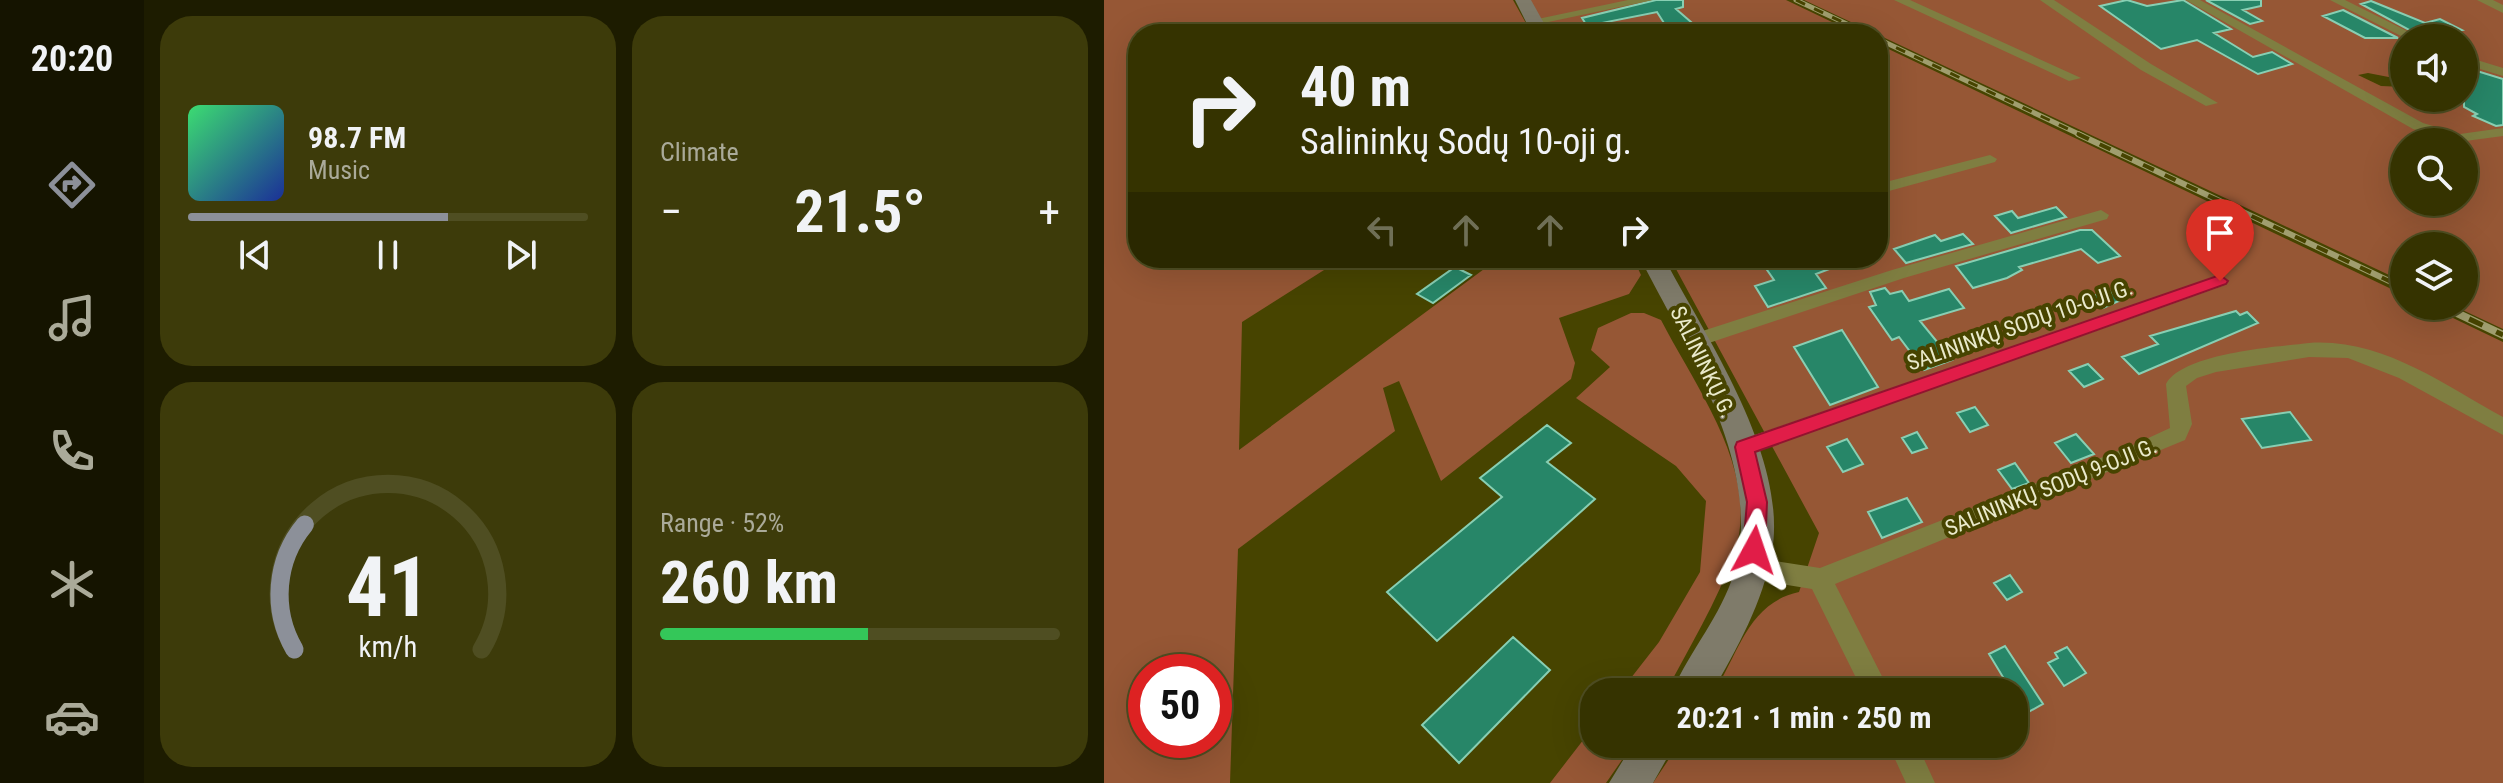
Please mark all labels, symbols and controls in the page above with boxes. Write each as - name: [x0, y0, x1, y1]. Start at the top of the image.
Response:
- map controls: [2390, 24, 2478, 320]
- button: sound: [2390, 24, 2478, 112]
- text: 20:20: [31, 38, 113, 80]
- text: 40 m: [1300, 54, 1411, 120]
- icon: right: [1168, 56, 1272, 160]
- text: 98.7 FM: [308, 120, 406, 155]
- text: Salininkų Sodų 10-oji g.: [1300, 121, 1632, 163]
- button: search: [2390, 128, 2478, 216]
- text: Climate: [660, 137, 739, 167]
- text: Music: [308, 155, 370, 185]
- icon: directions: [44, 157, 100, 213]
- text: 21.5°: [794, 176, 926, 247]
- text: −: [660, 186, 682, 238]
- text: +: [1038, 186, 1060, 238]
- pin: [2186, 199, 2254, 281]
- icon: left: [1360, 208, 1404, 252]
- icon: ahead: [1444, 208, 1488, 252]
- icon: ahead: [1528, 208, 1572, 252]
- icon: right: [1612, 208, 1656, 252]
- icon: arrive: [2198, 211, 2242, 255]
- button: layers: [2390, 232, 2478, 320]
- icon: previous: [233, 233, 277, 277]
- icon: pause: [366, 233, 410, 277]
- icon: next: [499, 233, 543, 277]
- street label: SALININKŲ SODŲ 10-OJI G.: [1904, 275, 2136, 375]
- icon: music: [44, 290, 100, 346]
- street label: SALININKŲ G.: [1665, 302, 1741, 422]
- icon: phone: [44, 423, 100, 479]
- street label: SALININKŲ SODŲ 9-OJI G.: [1941, 433, 2161, 541]
- text: Range · 52%: [660, 508, 784, 538]
- position arrow: [1712, 508, 1796, 592]
- text: 41: [346, 539, 430, 636]
- text: 260 km: [660, 547, 838, 618]
- icon: climate: [44, 556, 100, 612]
- text: km/h: [359, 630, 417, 664]
- speed limit sign: 50: [1128, 654, 1232, 758]
- icon: car: [44, 689, 100, 745]
- text: 20:21 · 1 min · 250 m: [1677, 700, 1931, 735]

